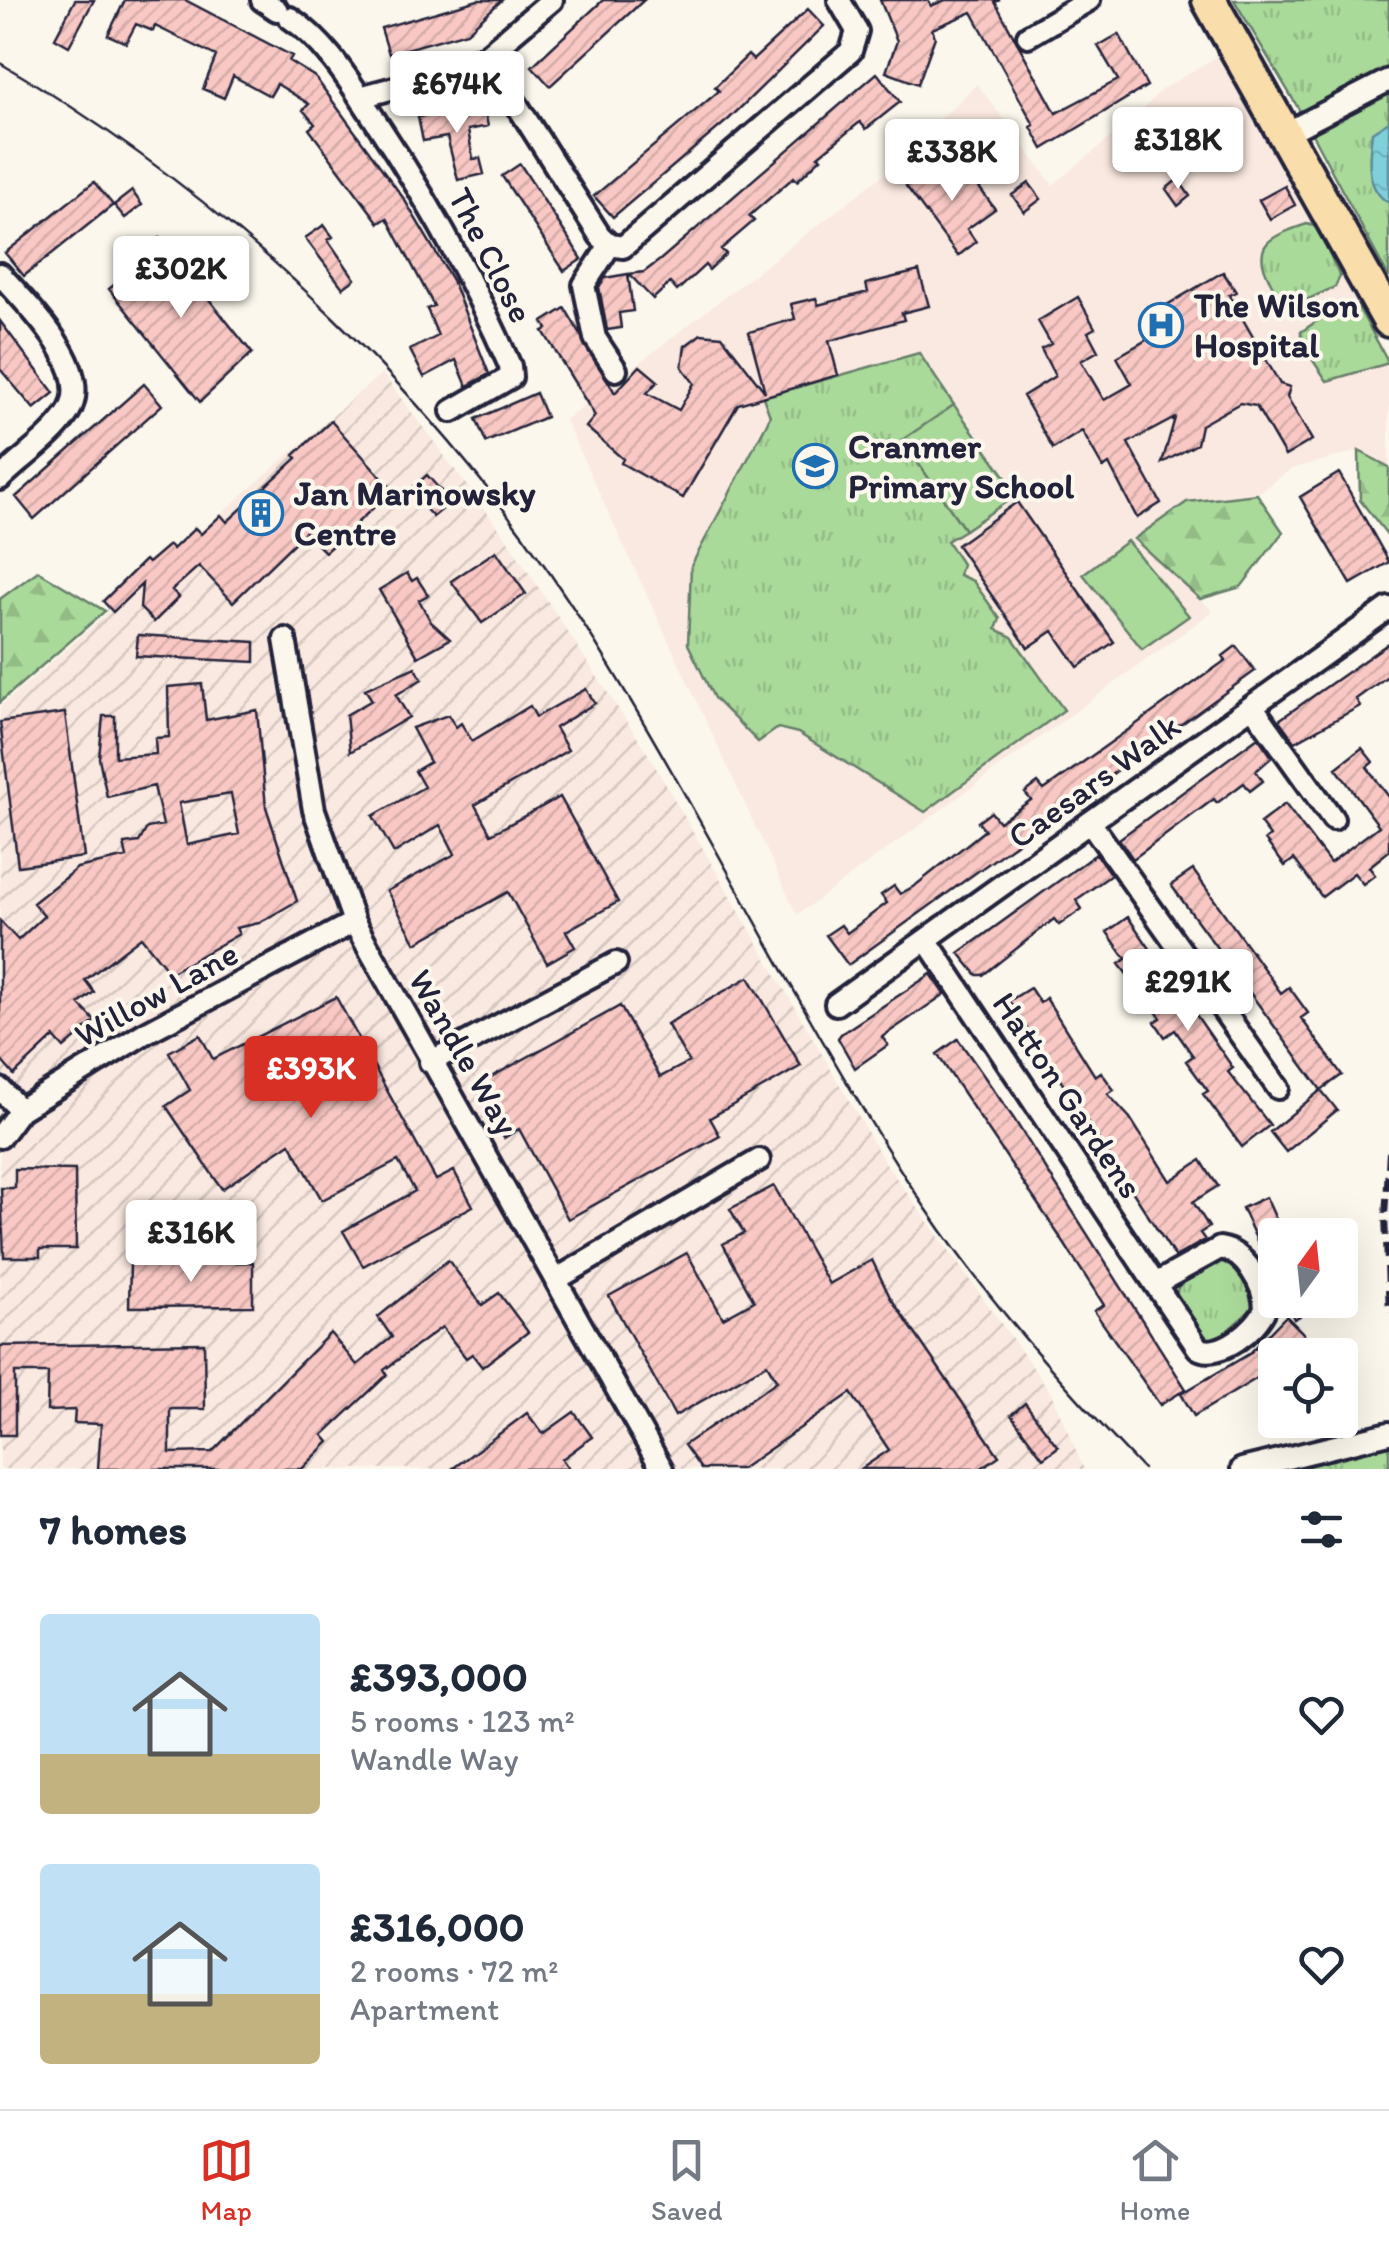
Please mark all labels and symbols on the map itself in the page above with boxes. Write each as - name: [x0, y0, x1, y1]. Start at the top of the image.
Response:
- pin: £674K: [387, 51, 527, 136]
- pin: £318K: [1108, 107, 1248, 192]
- pin: £338K: [882, 119, 1022, 204]
- street label: The Close: [439, 180, 543, 330]
- pin: £302K: [111, 236, 251, 321]
- place label: The Wilson Hospital: [1193, 284, 1359, 366]
- hospital icon: The Wilson Hospital: [1138, 302, 1184, 348]
- place label: Cranmer Primary School: [848, 425, 1074, 507]
- school or university icon: Cranmer Primary School: [792, 443, 838, 489]
- place label: Jan Marinowsky Centre: [293, 472, 536, 554]
- building icon: Jan Marinowsky Centre: [238, 490, 284, 536]
- street label: Caesars Walk: [1000, 704, 1188, 858]
- street label: Willow Lane: [67, 932, 245, 1056]
- pin: £291K: [1118, 949, 1258, 1034]
- street label: Wandle Way: [400, 962, 528, 1142]
- street label: Hatton Gardens: [984, 984, 1152, 1206]
- pin: £393K: [241, 1036, 381, 1121]
- pin: £316K: [121, 1200, 261, 1285]
- north arrow: [1258, 1218, 1358, 1318]

